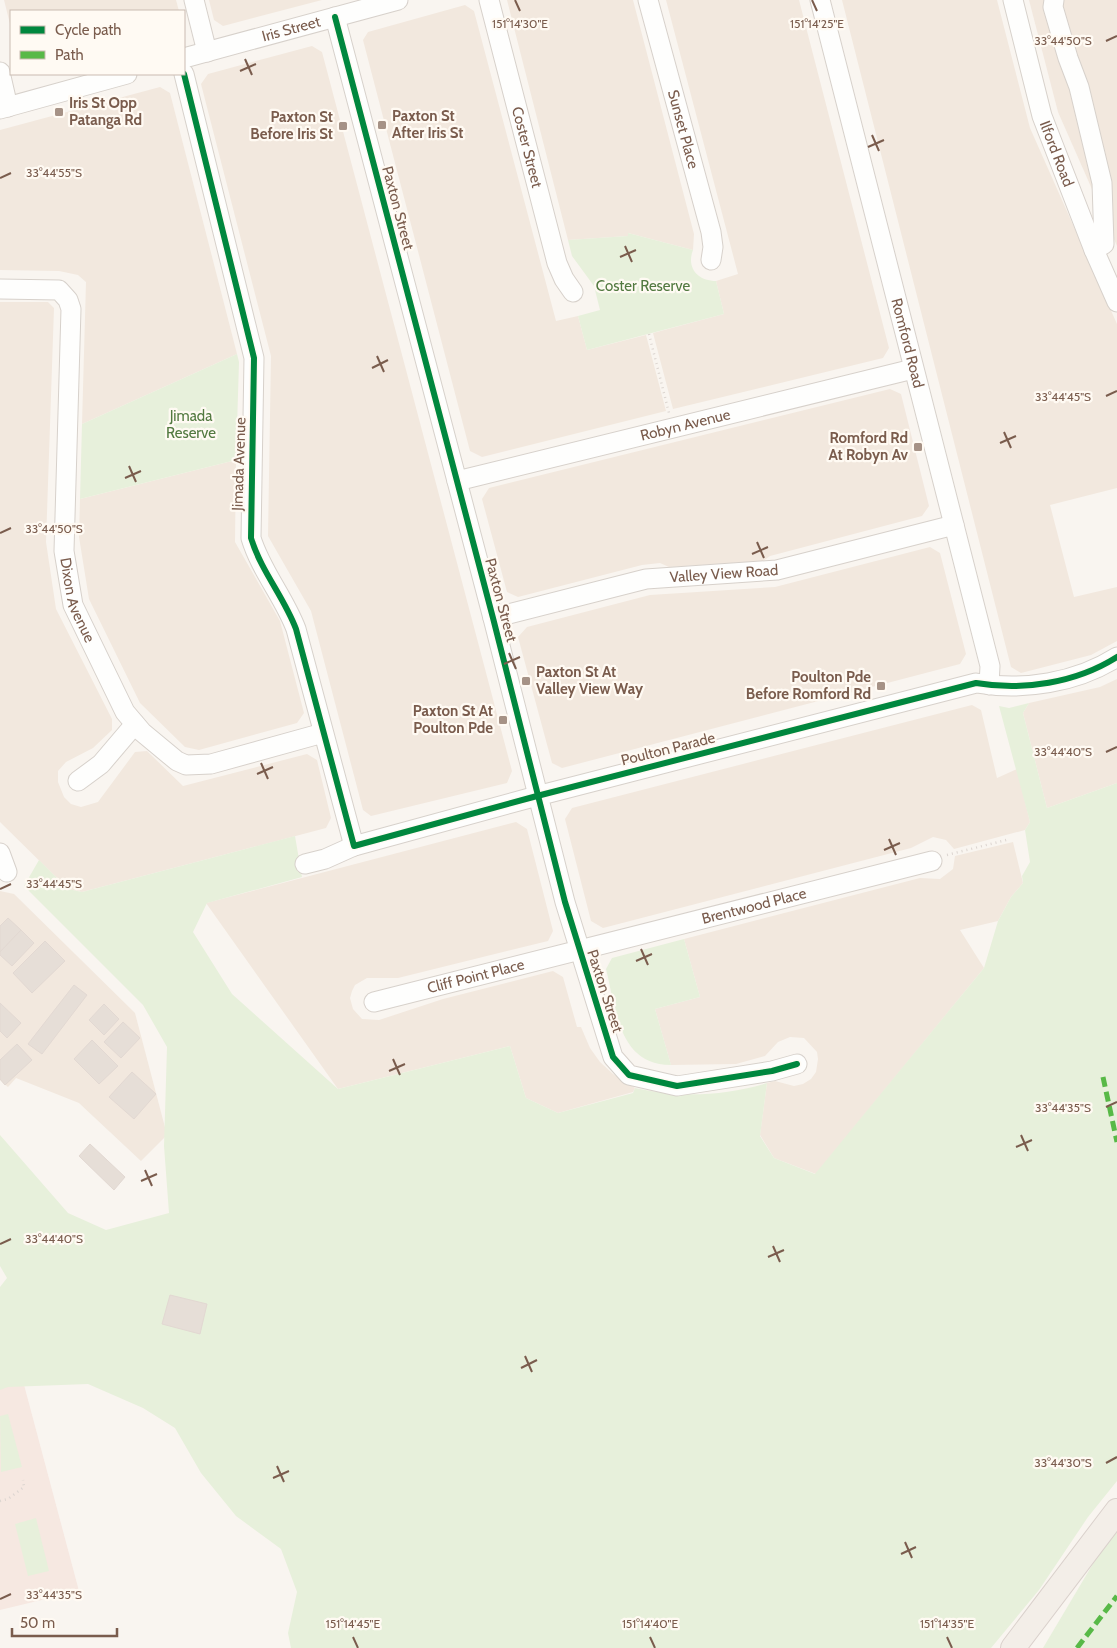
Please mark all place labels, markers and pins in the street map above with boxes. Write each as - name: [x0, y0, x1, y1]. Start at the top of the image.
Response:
- place label: Iris St Opp Patanga Rd: [69, 94, 142, 129]
- marker: Iris St Opp Patanga Rd: [53, 106, 65, 118]
- place label: Paxton St After Iris St: [392, 107, 464, 142]
- place label: Paxton St Before Iris St: [250, 108, 333, 143]
- marker: Paxton St After Iris St: [376, 119, 388, 131]
- marker: Paxton St Before Iris St: [337, 120, 349, 132]
- place label: Romford Rd At Robyn Av: [828, 429, 909, 464]
- marker: Romford Rd At Robyn Av: [912, 441, 924, 453]
- place label: Paxton St At Valley View Way: [536, 663, 644, 698]
- place label: Poulton Pde Before Romford Rd: [746, 668, 871, 703]
- marker: Paxton St At Valley View Way: [520, 675, 532, 687]
- marker: Poulton Pde Before Romford Rd: [875, 680, 887, 692]
- place label: Paxton St At Poulton Pde: [413, 702, 493, 737]
- marker: Paxton St At Poulton Pde: [497, 714, 509, 726]

